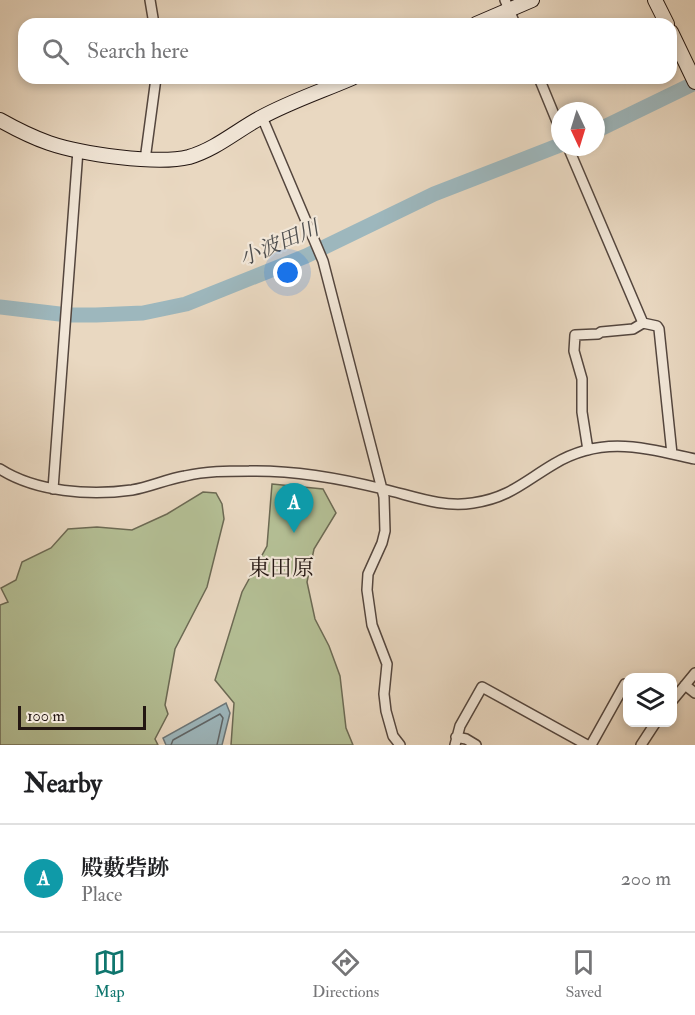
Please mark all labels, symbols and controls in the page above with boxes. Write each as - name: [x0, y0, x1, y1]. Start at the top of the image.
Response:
- search box: [18, 18, 677, 84]
- icon: search: [39, 35, 72, 68]
- text: Search here: [87, 37, 189, 65]
- north arrow: [551, 102, 605, 156]
- water label: 小波田川: [235, 214, 325, 272]
- your location: [273, 258, 302, 287]
- pin: A: [274, 484, 314, 533]
- district label: 東田原: [248, 554, 314, 582]
- map controls: [623, 673, 677, 727]
- button: layers: [623, 673, 677, 727]
- scale bar: [18, 703, 146, 730]
- text: 100 m: [27, 706, 65, 726]
- text: Nearby: [24, 768, 102, 800]
- text: 殿藪砦跡: [81, 854, 169, 882]
- text: A: [37, 866, 50, 891]
- text: 200 m: [621, 866, 671, 891]
- text: Place: [81, 882, 122, 907]
- tab: Map: [93, 946, 126, 1002]
- tab: Directions: [312, 946, 379, 1002]
- tab: Saved: [565, 946, 602, 1002]

